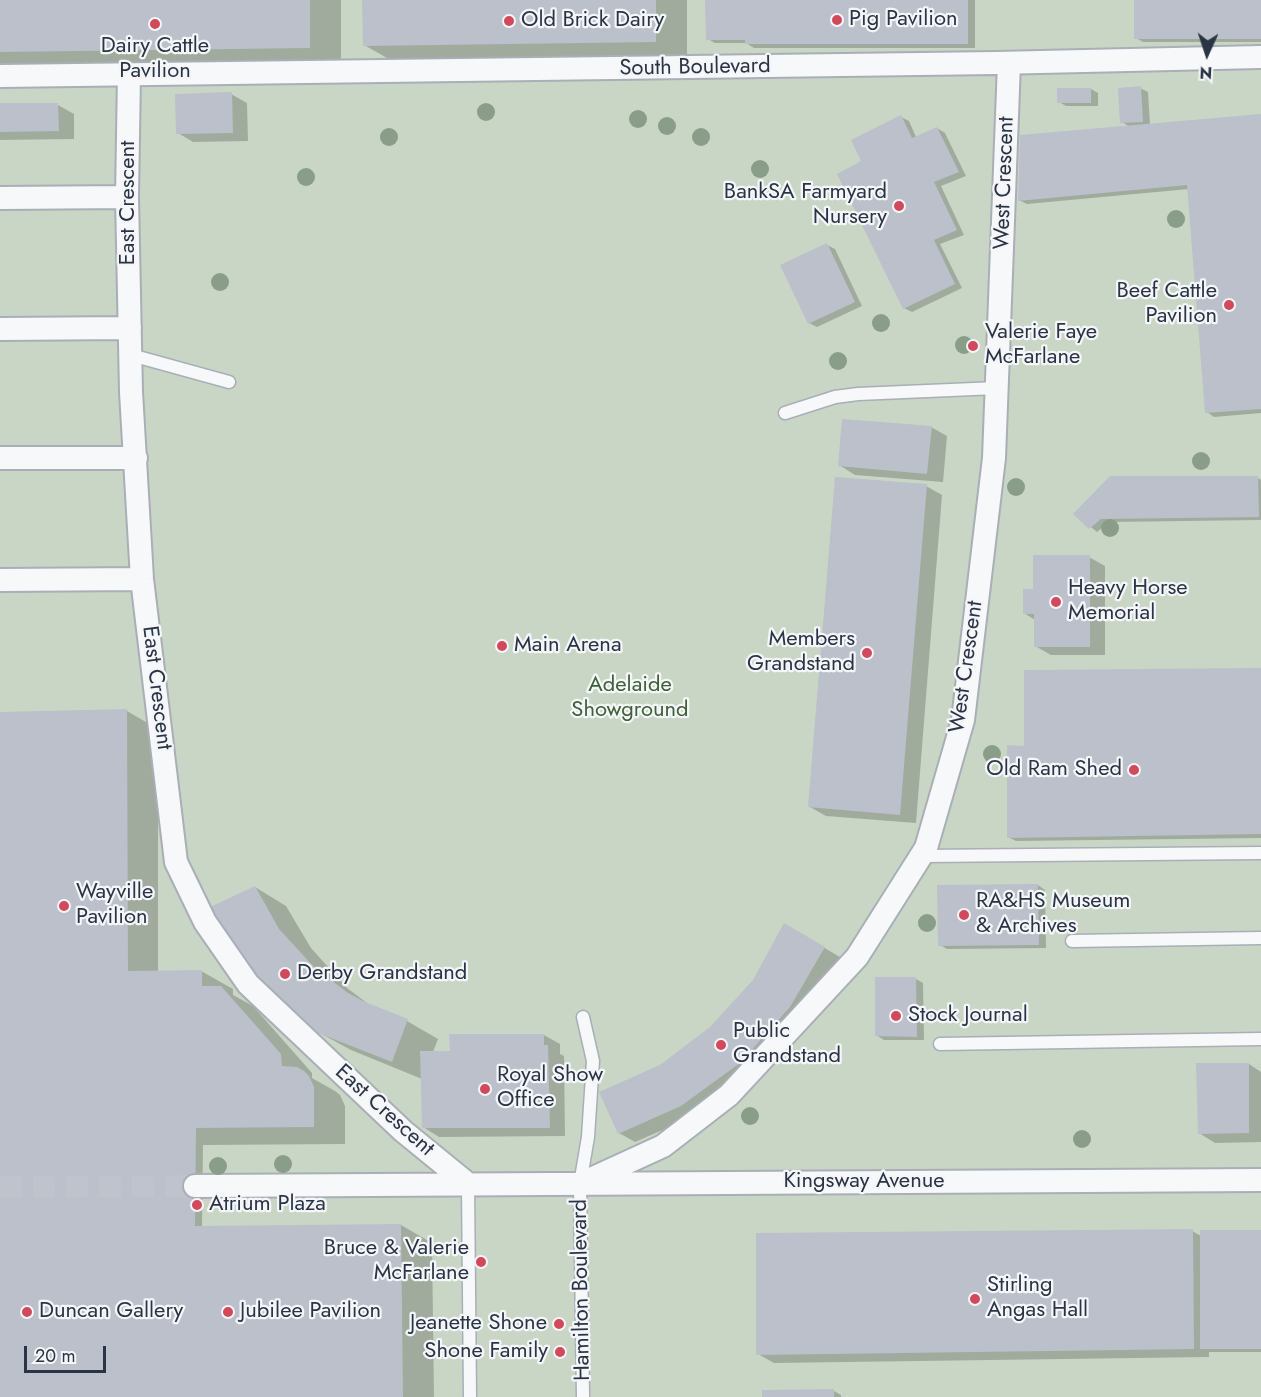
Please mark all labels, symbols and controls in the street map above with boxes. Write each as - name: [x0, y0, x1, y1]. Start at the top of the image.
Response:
- place label: Pig Pavilion: [849, 7, 958, 33]
- place label: Old Brick Dairy: [521, 8, 664, 34]
- marker: Pig Pavilion: [830, 13, 844, 27]
- marker: Old Brick Dairy: [502, 14, 516, 28]
- marker: Dairy Cattle Pavilion: [148, 17, 162, 31]
- north arrow: [1177, 24, 1237, 84]
- place label: Dairy Cattle Pavilion: [101, 34, 209, 86]
- street label: South Boulevard: [619, 53, 771, 83]
- text: N: [1199, 61, 1213, 84]
- street label: West Crescent: [989, 116, 1021, 250]
- street label: East Crescent: [116, 141, 142, 265]
- place label: BankSA Farmyard Nursery: [724, 180, 887, 231]
- marker: BankSA Farmyard Nursery: [892, 199, 906, 213]
- place label: Beef Cattle Pavilion: [1117, 279, 1217, 330]
- marker: Beef Cattle Pavilion: [1222, 298, 1236, 312]
- place label: Valerie Faye McFarlane: [985, 320, 1097, 372]
- marker: Valerie Faye McFarlane: [966, 339, 980, 353]
- place label: Heavy Horse Memorial: [1068, 576, 1188, 628]
- marker: Heavy Horse Memorial: [1049, 595, 1063, 609]
- street label: West Crescent: [945, 599, 989, 735]
- street label: East Crescent: [135, 625, 177, 751]
- place label: Members Grandstand: [747, 627, 855, 678]
- place label: Main Arena: [514, 633, 621, 659]
- marker: Main Arena: [495, 639, 509, 653]
- marker: Members Grandstand: [860, 646, 874, 660]
- park label: Adelaide Showground: [571, 673, 689, 724]
- place label: Old Ram Shed: [986, 757, 1122, 783]
- marker: Old Ram Shed: [1127, 763, 1141, 777]
- place label: Wayville Pavilion: [76, 880, 153, 932]
- place label: RA&HS Museum & Archives: [976, 889, 1130, 940]
- marker: Wayville Pavilion: [57, 899, 71, 913]
- marker: RA&HS Museum & Archives: [957, 908, 971, 922]
- place label: Derby Grandstand: [297, 961, 467, 987]
- marker: Derby Grandstand: [278, 967, 292, 981]
- place label: Stock Journal: [908, 1003, 1028, 1029]
- marker: Stock Journal: [889, 1009, 903, 1023]
- place label: Public Grandstand: [733, 1019, 841, 1070]
- marker: Public Grandstand: [714, 1038, 728, 1052]
- street label: East Crescent: [329, 1060, 439, 1162]
- place label: Royal Show Office: [497, 1063, 603, 1114]
- marker: Royal Show Office: [478, 1082, 492, 1096]
- street label: Kingsway Avenue: [783, 1169, 945, 1195]
- place label: Atrium Plaza: [209, 1192, 326, 1218]
- marker: Atrium Plaza: [190, 1198, 204, 1212]
- street label: Hamilton Boulevard: [567, 1199, 597, 1381]
- place label: Bruce & Valerie McFarlane: [324, 1236, 469, 1288]
- marker: Bruce & Valerie McFarlane: [474, 1255, 488, 1269]
- place label: Stirling Angas Hall: [987, 1273, 1088, 1324]
- marker: Stirling Angas Hall: [968, 1292, 982, 1306]
- place label: Duncan Gallery: [39, 1299, 183, 1325]
- place label: Jubilee Pavilion: [240, 1299, 381, 1325]
- marker: Duncan Gallery: [20, 1305, 34, 1319]
- marker: Jubilee Pavilion: [221, 1305, 235, 1319]
- place label: Jeanette Shone: [410, 1311, 547, 1337]
- marker: Jeanette Shone: [552, 1317, 566, 1331]
- scale bar: [27, 1334, 110, 1372]
- place label: Shone Family: [424, 1339, 548, 1365]
- text: 20 m: [35, 1343, 75, 1369]
- marker: Shone Family: [553, 1345, 567, 1359]

